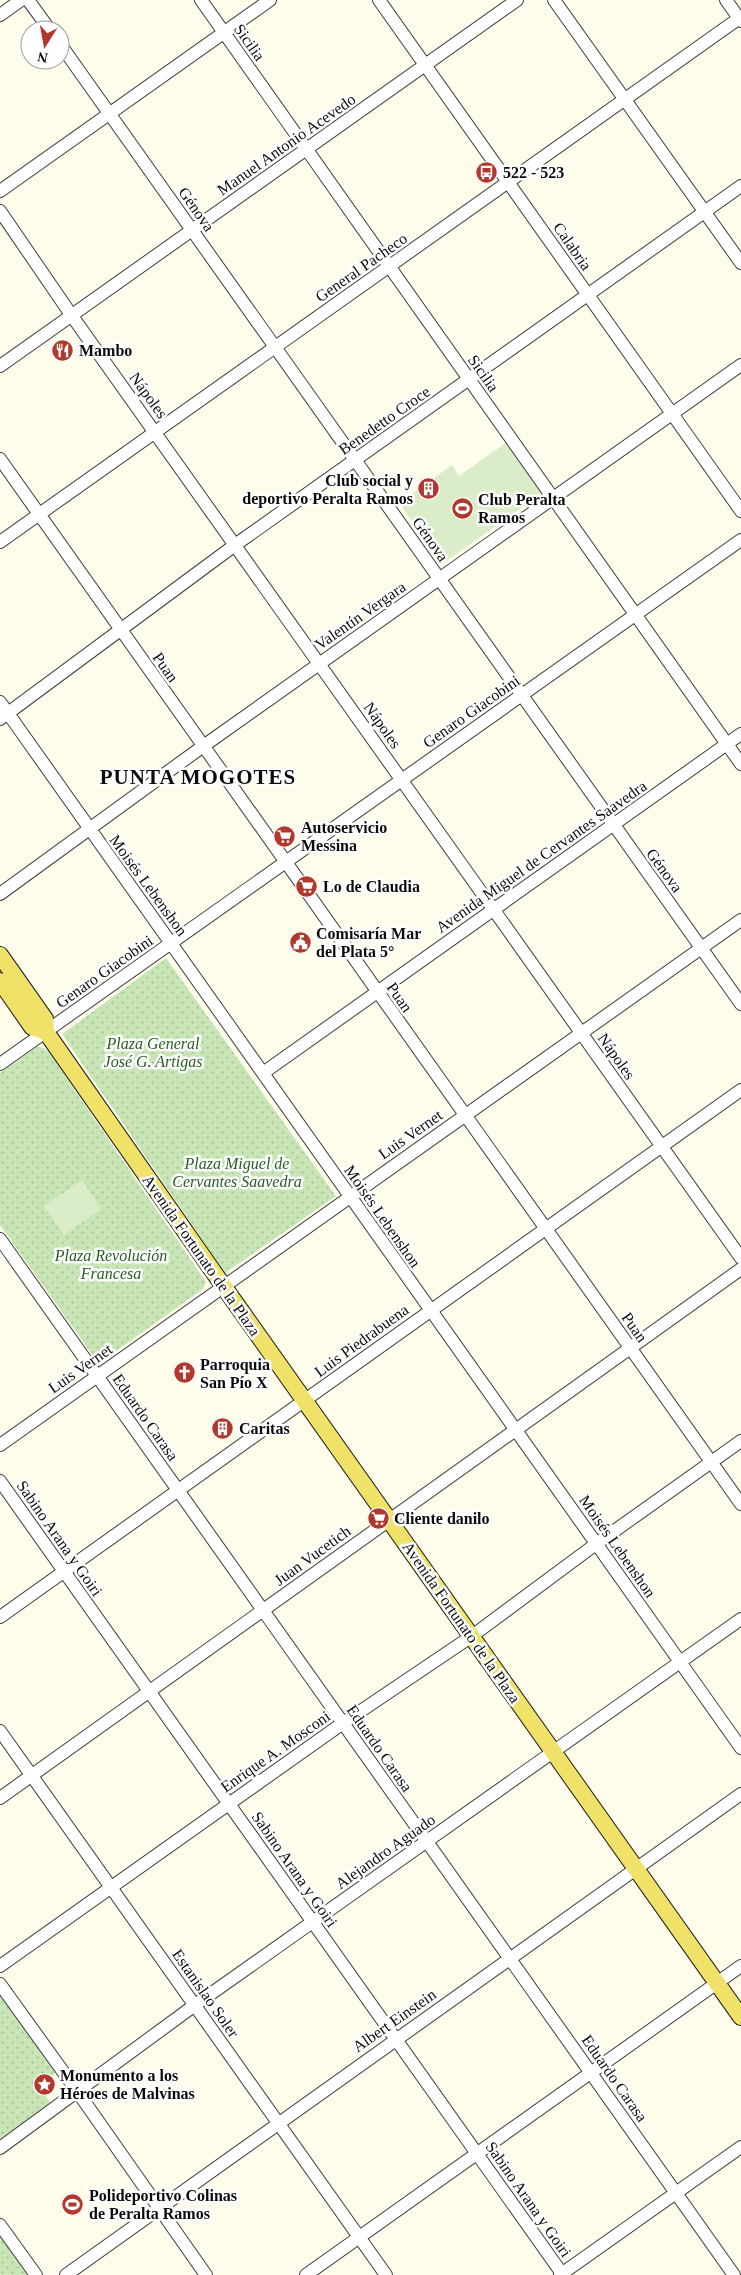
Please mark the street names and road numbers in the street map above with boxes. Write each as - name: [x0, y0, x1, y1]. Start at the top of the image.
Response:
- street label: Sicilia: [231, 21, 268, 64]
- street label: Manuel Antonio Acevedo: [214, 90, 359, 199]
- street label: Génova: [175, 184, 218, 235]
- street label: Calabria: [550, 219, 595, 273]
- street label: General Pacheco: [312, 229, 410, 305]
- street label: Sicilia: [465, 352, 502, 395]
- street label: Nápoles: [125, 369, 171, 422]
- street label: Benedetto Croce: [336, 383, 433, 458]
- street label: Génova: [409, 514, 452, 565]
- street label: Valentín Vergara: [312, 578, 409, 654]
- street label: Puan: [149, 649, 182, 685]
- street label: Genaro Giacobini: [420, 671, 523, 751]
- street label: Nápoles: [360, 699, 405, 752]
- street label: Avenida Miguel de Cervantes Saavedra: [433, 777, 650, 937]
- street label: Moisés Lebenshon: [106, 832, 191, 939]
- street label: Génova: [643, 845, 686, 895]
- street label: Genaro Giacobini: [53, 931, 156, 1011]
- street label: Puan: [383, 979, 416, 1015]
- street label: Nápoles: [594, 1030, 639, 1083]
- street label: Luis Vernet: [375, 1106, 446, 1163]
- street label: Moisés Lebenshon: [341, 1162, 424, 1270]
- street label: Avenida Fortunato de la Plaza: [139, 1172, 264, 1339]
- street label: Luis Piedrabuena: [311, 1301, 411, 1380]
- street label: Puan: [618, 1309, 651, 1345]
- street label: Luis Vernet: [45, 1340, 116, 1397]
- street label: Eduardo Carasa: [109, 1371, 182, 1464]
- street label: Sabino Arana y Goiri: [13, 1478, 106, 1600]
- street label: Moisés Lebenshon: [576, 1492, 659, 1600]
- street label: Juan Vucetich: [271, 1522, 354, 1589]
- street label: Avenida Fortunato de la Plaza: [399, 1539, 524, 1706]
- street label: Eduardo Carasa: [343, 1702, 416, 1795]
- street label: Enrique A. Mosconi: [217, 1707, 334, 1796]
- street label: Sabino Arana y Goiri: [248, 1809, 341, 1931]
- street label: Alejandro Aguado: [332, 1811, 439, 1893]
- street label: Estanislao Soler: [169, 1946, 243, 2041]
- street label: Albert Einstein: [350, 1986, 439, 2055]
- street label: Eduardo Carasa: [578, 2032, 651, 2125]
- street label: Sabino Arana y Goiri: [482, 2139, 575, 2261]

